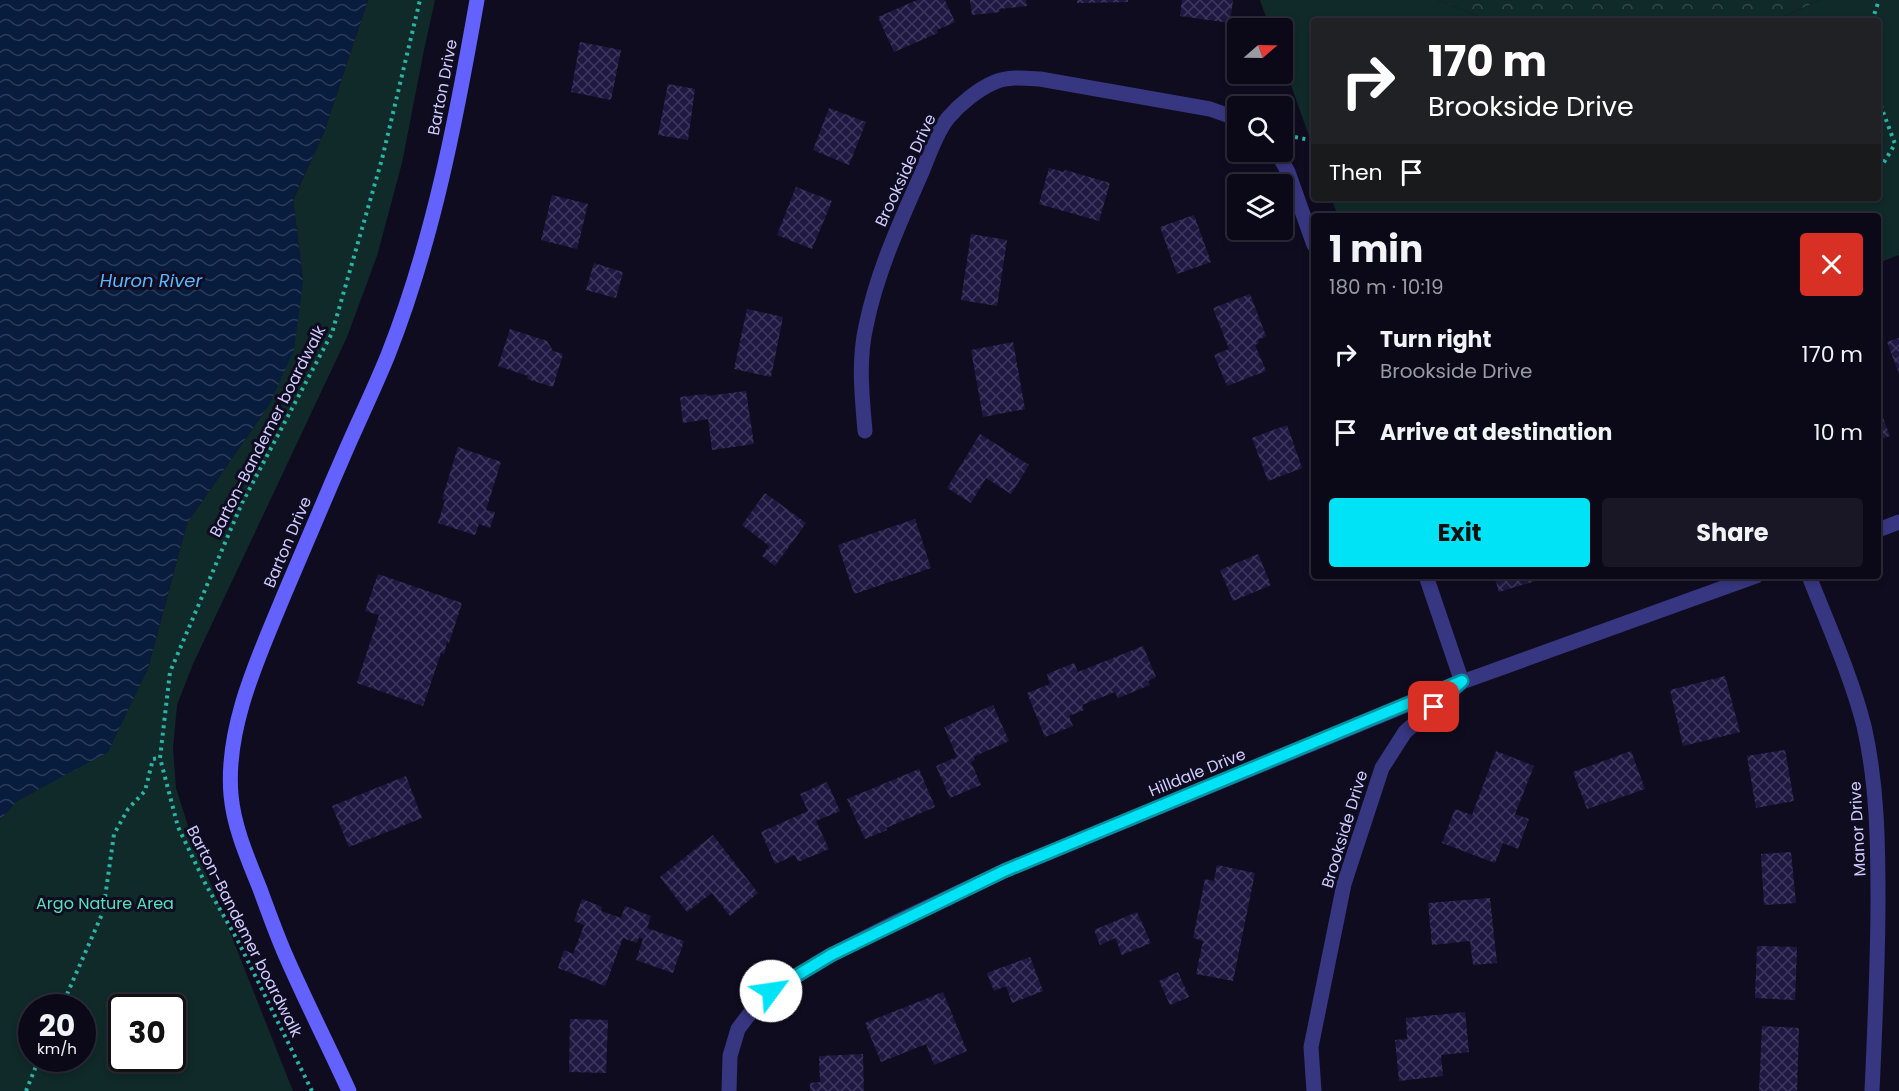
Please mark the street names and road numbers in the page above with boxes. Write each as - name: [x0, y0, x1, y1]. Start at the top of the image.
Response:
- street label: Barton Drive: [422, 37, 463, 137]
- street label: Brookside Drive: [869, 110, 942, 230]
- street label: Barton-Bandemer boardwalk: [204, 321, 331, 541]
- street label: Barton Drive: [258, 493, 317, 591]
- street label: Hilldale Drive: [1145, 743, 1249, 802]
- street label: Brookside Drive: [1316, 767, 1373, 891]
- street label: Manor Drive: [1844, 781, 1871, 877]
- street label: Barton-Bandemer boardwalk: [181, 821, 308, 1042]

